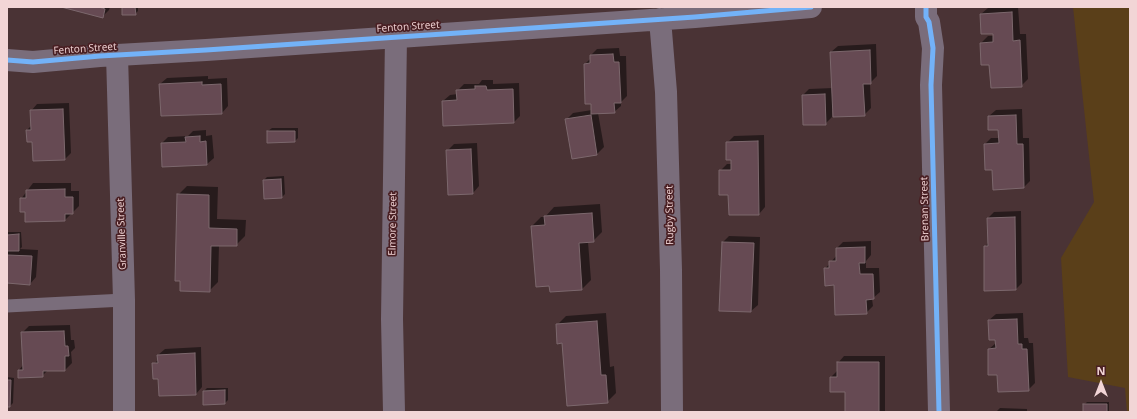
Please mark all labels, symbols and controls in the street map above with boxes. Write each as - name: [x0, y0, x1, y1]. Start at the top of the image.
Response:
- street label: Fenton Street: [376, 19, 440, 35]
- street label: Fenton Street: [53, 41, 117, 57]
- street label: Brenan Street: [918, 177, 932, 241]
- street label: Rugby Street: [663, 185, 677, 245]
- street label: Elmore Street: [386, 192, 400, 256]
- street label: Granville Street: [115, 198, 129, 270]
- north arrow: [1081, 363, 1121, 403]
- text: N: [1097, 363, 1105, 378]

